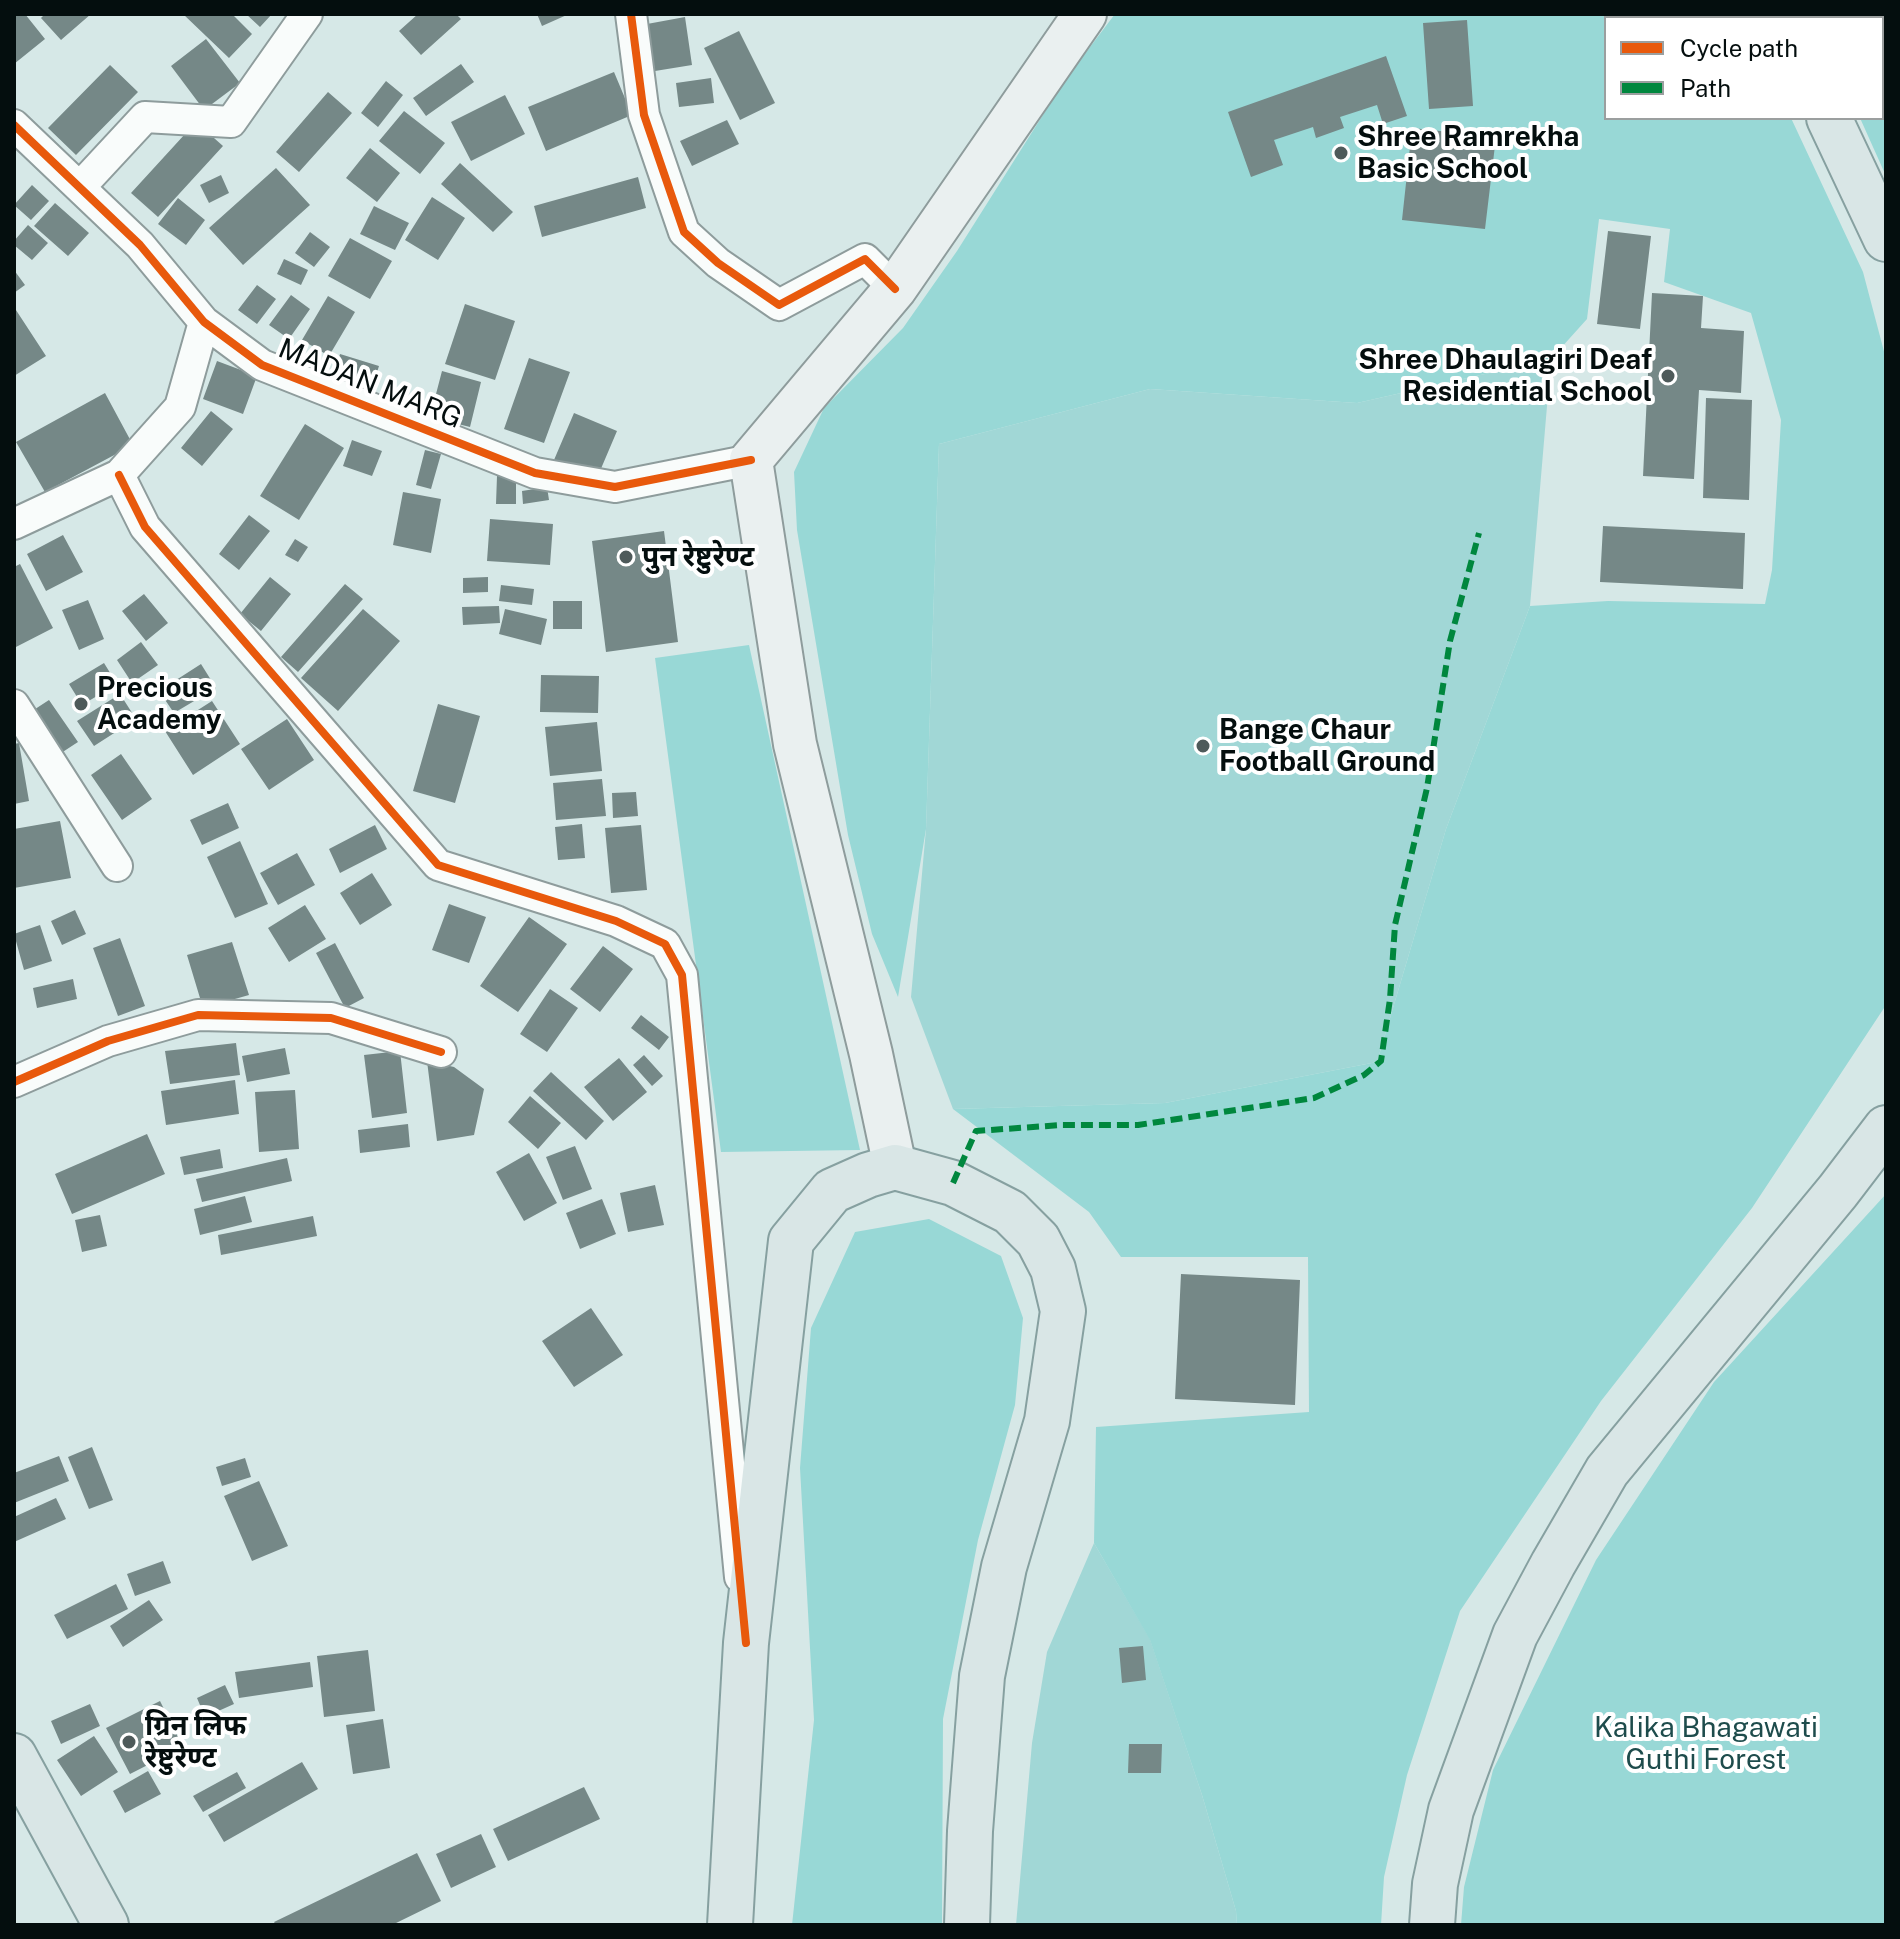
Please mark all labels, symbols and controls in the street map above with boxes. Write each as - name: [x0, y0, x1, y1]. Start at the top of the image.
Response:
- legend: [1604, 16, 1884, 120]
- text: Cycle path: [1680, 34, 1798, 62]
- text: Path: [1680, 74, 1731, 102]
- place label: Shree Ramrekha Basic School: [1357, 120, 1579, 186]
- marker: Shree Ramrekha Basic School: [1332, 144, 1350, 162]
- street label: MADAN MARG: [273, 332, 467, 436]
- place label: Shree Dhaulagiri Deaf Residential School: [1358, 343, 1652, 409]
- marker: Shree Dhaulagiri Deaf Residential School: [1659, 367, 1677, 385]
- place label: पुन रेष्टुरेण्ट: [642, 540, 754, 574]
- marker: पुन रेष्टुरेण्ट: [617, 548, 635, 566]
- place label: Precious Academy: [97, 671, 221, 737]
- marker: Precious Academy: [72, 695, 90, 713]
- place label: Bange Chaur Football Ground: [1219, 713, 1435, 779]
- marker: Bange Chaur Football Ground: [1194, 737, 1212, 755]
- place label: ग्रिन लिफ रेष्टुरेण्ट: [145, 1709, 246, 1775]
- park label: Kalika Bhagawati Guthi Forest: [1594, 1711, 1818, 1777]
- marker: ग्रिन लिफ रेष्टुरेण्ट: [120, 1733, 138, 1751]

